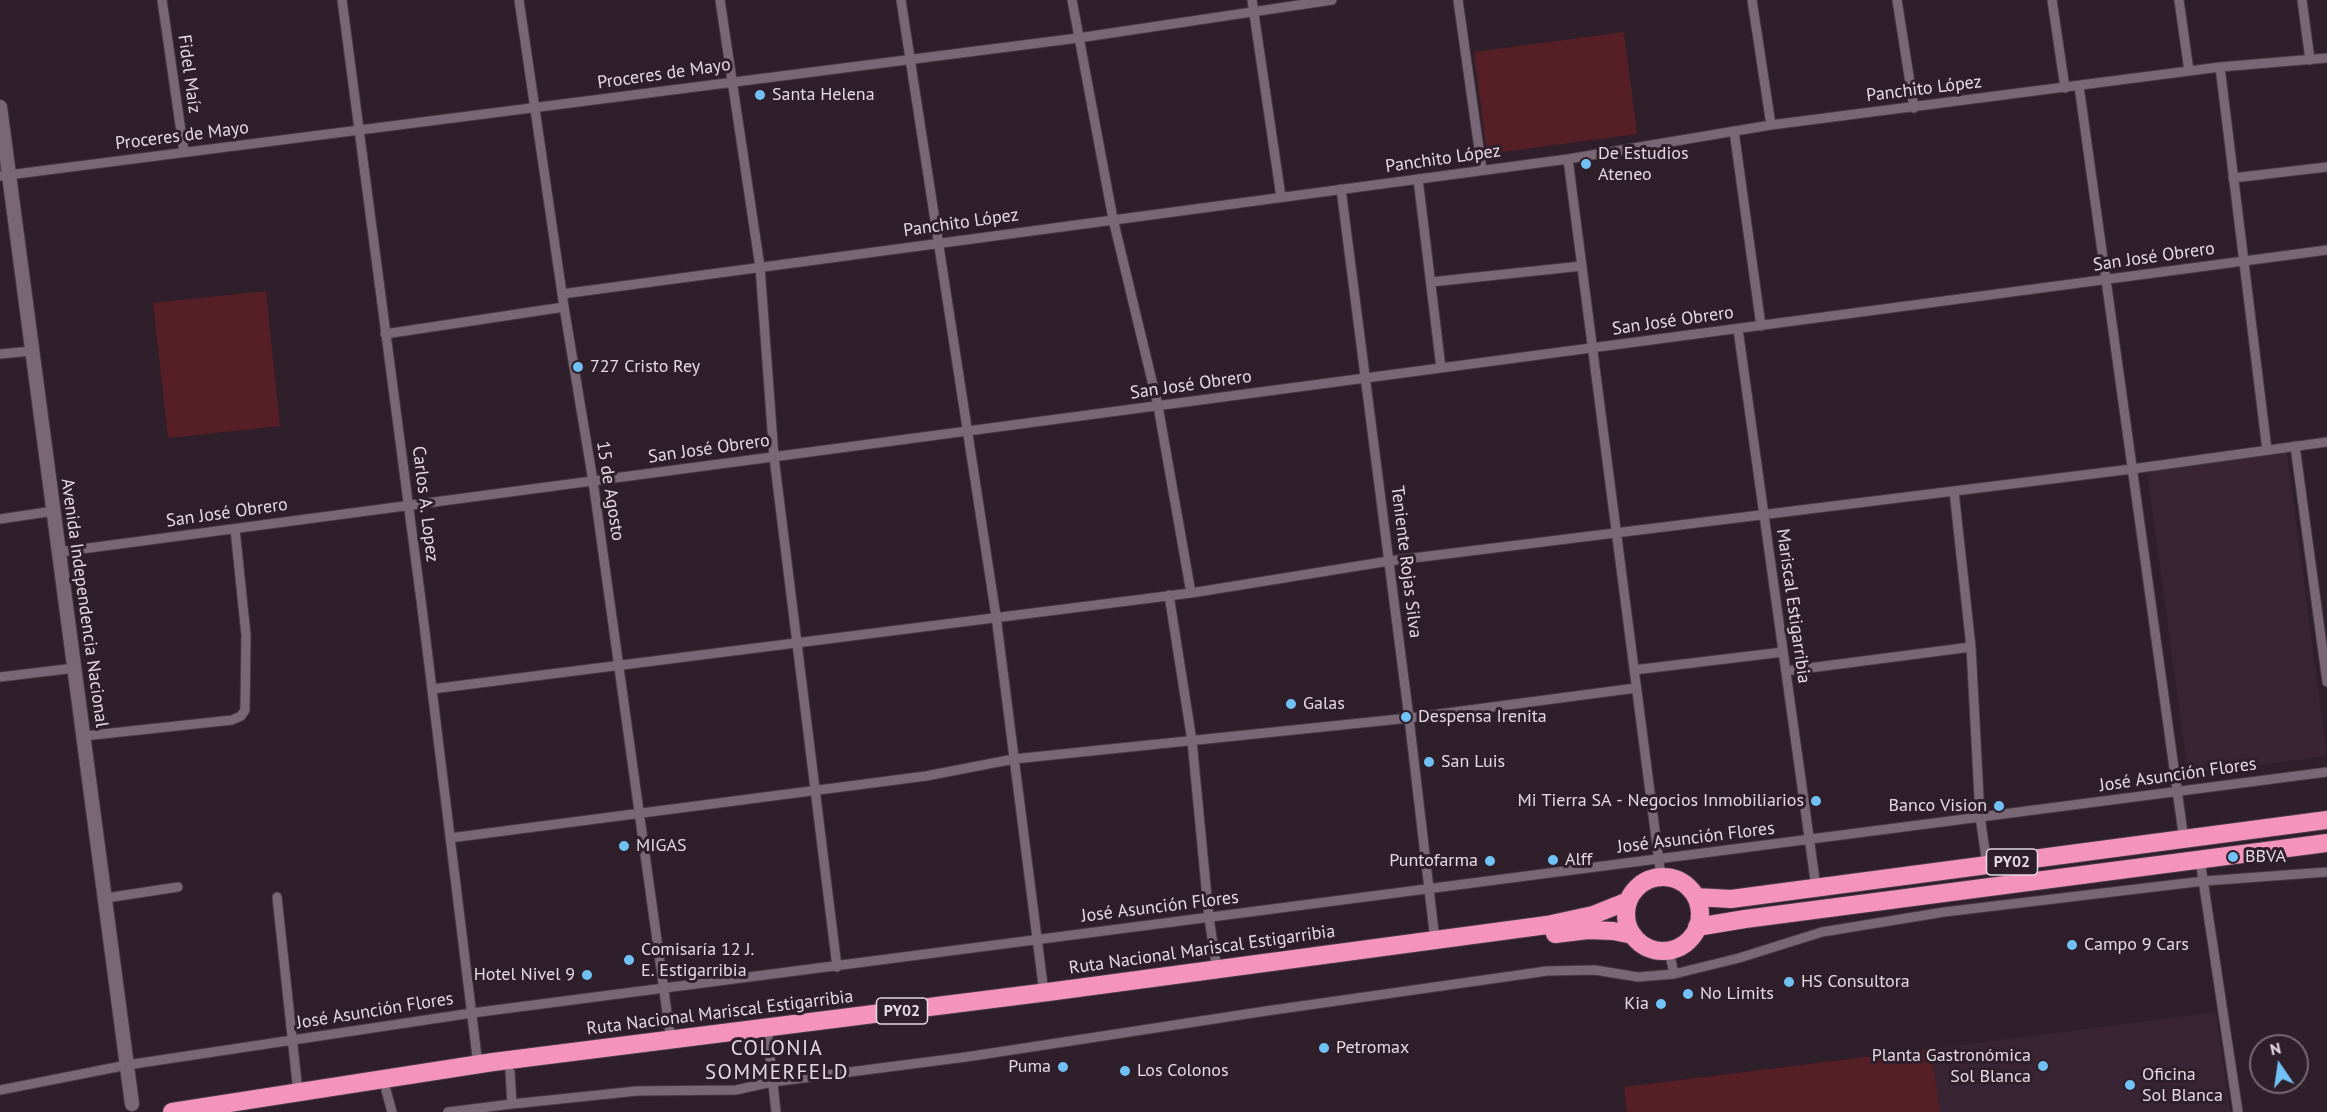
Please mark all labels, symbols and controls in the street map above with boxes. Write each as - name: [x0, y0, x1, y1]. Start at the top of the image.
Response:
- street label: Fidel Maíz: [173, 33, 205, 115]
- street label: Proceres de Mayo: [596, 54, 732, 94]
- street label: Panchito López: [1865, 71, 1983, 107]
- place label: Santa Helena: [772, 84, 875, 106]
- marker: Santa Helena: [753, 88, 767, 102]
- street label: Proceres de Mayo: [114, 117, 250, 155]
- street label: Panchito López: [1384, 140, 1502, 178]
- place label: De Estudios Ateneo: [1598, 143, 1688, 186]
- marker: De Estudios Ateneo: [1579, 157, 1593, 171]
- street label: Panchito López: [902, 204, 1020, 242]
- street label: San José Obrero: [2092, 238, 2216, 276]
- street label: San José Obrero: [1611, 302, 1735, 340]
- place label: 727 Cristo Rey: [590, 356, 700, 378]
- marker: 727 Cristo Rey: [571, 360, 585, 374]
- street label: San José Obrero: [1129, 366, 1253, 404]
- street label: San José Obrero: [647, 430, 771, 468]
- street label: 15 de Agosto: [591, 440, 629, 542]
- street label: Carlos A. Lopez: [407, 445, 443, 563]
- street label: Avenida Independencia Nacional: [56, 477, 112, 729]
- street label: Teniente Rojas Silva: [1386, 485, 1426, 639]
- street label: San José Obrero: [165, 494, 289, 532]
- street label: Mariscal Estigarribia: [1771, 527, 1815, 685]
- place label: Galas: [1303, 693, 1345, 715]
- marker: Galas: [1284, 697, 1298, 711]
- place label: Despensa Irenita: [1418, 706, 1547, 728]
- marker: Despensa Irenita: [1399, 710, 1413, 724]
- place label: San Luis: [1441, 751, 1505, 773]
- street label: José Asunción Flores: [2098, 753, 2258, 797]
- marker: San Luis: [1422, 755, 1436, 769]
- place label: Mi Tierra SA - Negocios Inmobiliarios: [1518, 790, 1804, 812]
- marker: Mi Tierra SA - Negocios Inmobiliarios: [1809, 794, 1823, 808]
- place label: Banco Vision: [1889, 795, 1987, 817]
- marker: Banco Vision: [1992, 799, 2006, 813]
- street label: José Asunción Flores: [1616, 818, 1776, 858]
- place label: MIGAS: [636, 835, 687, 857]
- marker: MIGAS: [617, 839, 631, 853]
- place label: BBVA: [2245, 846, 2286, 868]
- place label: Alff: [1565, 849, 1592, 871]
- road number: PY02: [1986, 849, 2038, 875]
- place label: Puntofarma: [1389, 850, 1478, 872]
- marker: BBVA: [2226, 850, 2240, 864]
- marker: Alff: [1546, 853, 1560, 867]
- marker: Puntofarma: [1483, 854, 1497, 868]
- street label: José Asunción Flores: [1080, 887, 1240, 927]
- street label: Ruta Nacional Mariscal Estigarribia: [1067, 921, 1337, 979]
- place label: Campo 9 Cars: [2084, 934, 2189, 956]
- marker: Campo 9 Cars: [2065, 938, 2079, 952]
- place label: Comisaría 12 J. E. Estigarribia: [641, 939, 754, 982]
- marker: Comisaría 12 J. E. Estigarribia: [622, 953, 636, 967]
- place label: Hotel Nivel 9: [474, 964, 575, 986]
- marker: Hotel Nivel 9: [580, 968, 594, 982]
- place label: HS Consultora: [1801, 971, 1910, 993]
- marker: HS Consultora: [1782, 975, 1796, 989]
- place label: No Limits: [1700, 983, 1774, 1005]
- street label: Ruta Nacional Mariscal Estigarribia: [585, 986, 855, 1040]
- marker: No Limits: [1681, 987, 1695, 1001]
- street label: José Asunción Flores: [295, 988, 455, 1034]
- place label: Kia: [1624, 993, 1649, 1015]
- marker: Kia: [1654, 997, 1668, 1011]
- road number: PY02: [876, 998, 928, 1024]
- north arrow: [2249, 1034, 2309, 1094]
- district label: COLONIA SOMMERFELD: [705, 1036, 849, 1086]
- place label: Petromax: [1336, 1037, 1409, 1059]
- text: N: [2268, 1037, 2283, 1059]
- marker: Petromax: [1317, 1041, 1331, 1055]
- place label: Planta Gastronómica Sol Blanca: [1872, 1045, 2031, 1088]
- place label: Puma: [1008, 1056, 1051, 1078]
- marker: Planta Gastronómica Sol Blanca: [2036, 1059, 2050, 1073]
- marker: Puma: [1056, 1060, 1070, 1074]
- place label: Los Colonos: [1137, 1060, 1229, 1082]
- marker: Los Colonos: [1118, 1064, 1132, 1078]
- place label: Oficina Sol Blanca: [2142, 1064, 2223, 1106]
- marker: Oficina Sol Blanca: [2123, 1078, 2137, 1092]

